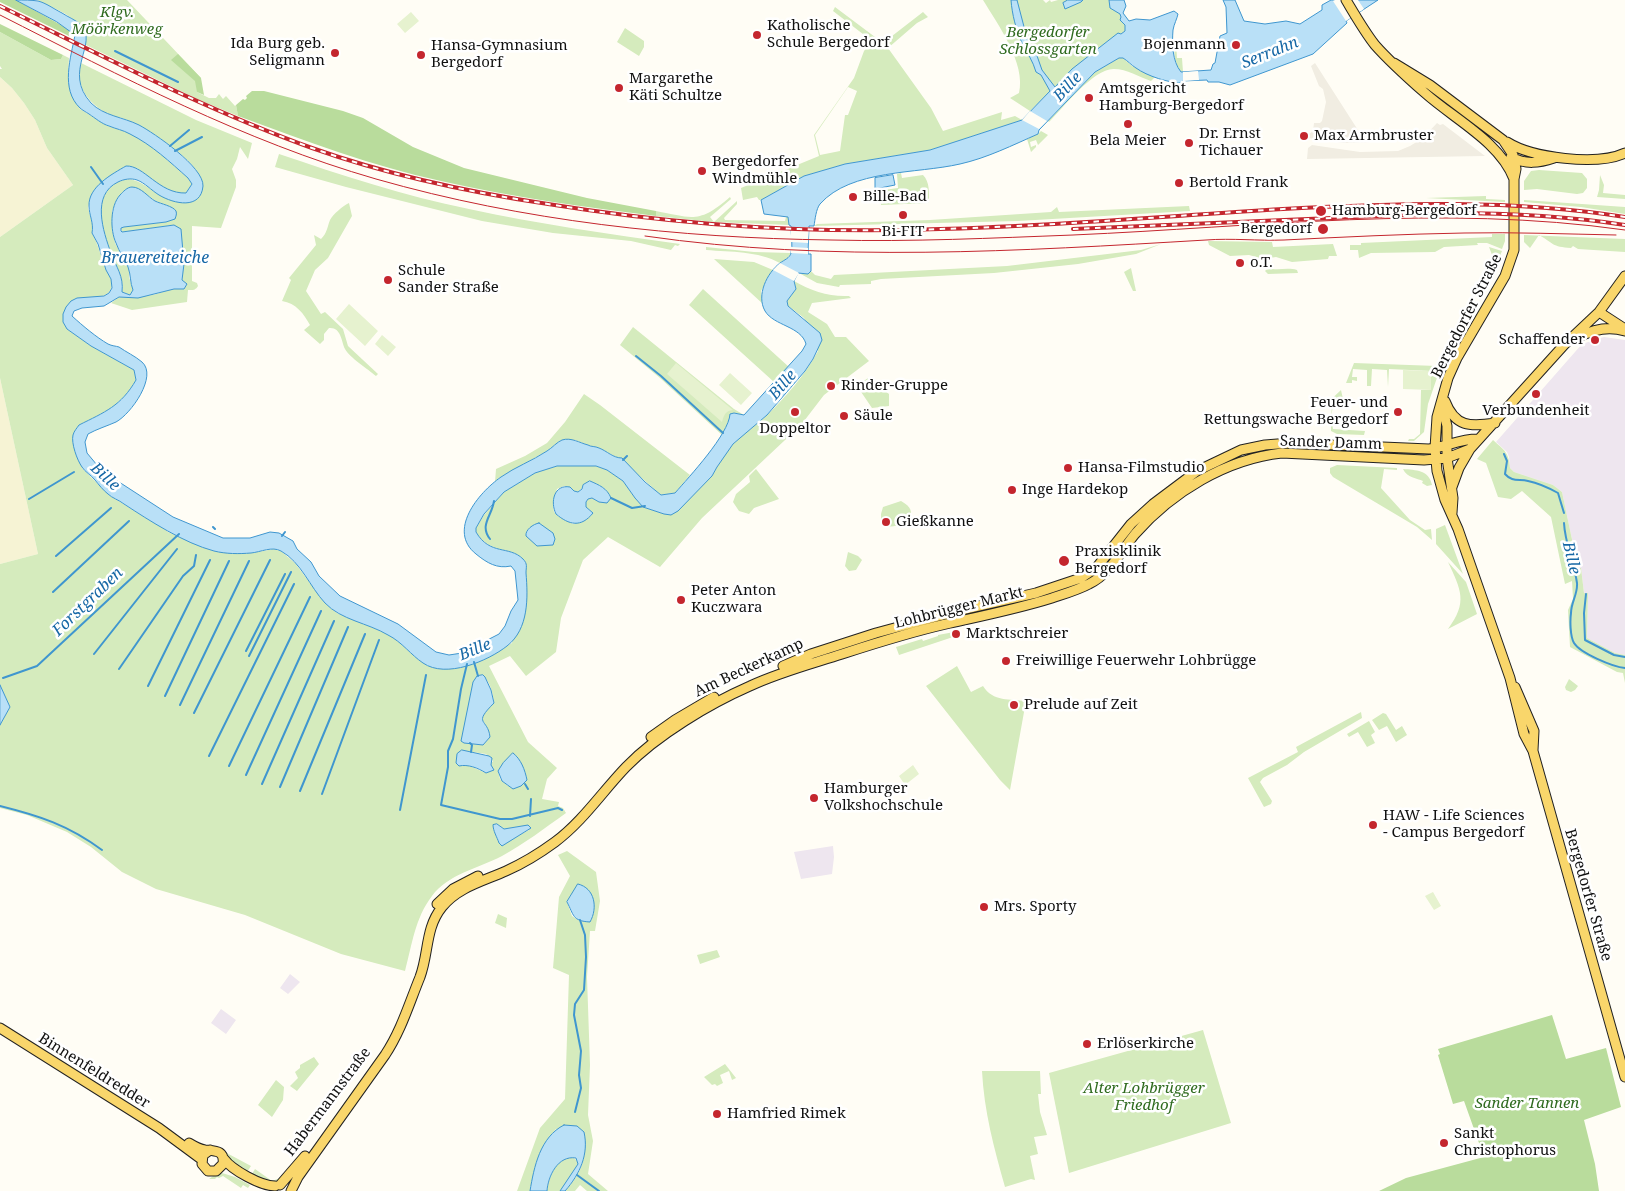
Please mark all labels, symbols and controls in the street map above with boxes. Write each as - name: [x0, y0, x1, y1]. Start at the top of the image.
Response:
- park label: Klgv. Möörkenweg: [72, 4, 162, 39]
- place label: Katholische Schule Bergedorf: [767, 17, 890, 52]
- park label: Bergedorfer Schlossgarten: [999, 24, 1097, 59]
- marker: Katholische Schule Bergedorf: [751, 29, 763, 41]
- water label: Serrahn: [1239, 33, 1301, 73]
- place label: Ida Burg geb. Seligmann: [231, 35, 325, 70]
- place label: Bojenmann: [1143, 36, 1226, 54]
- place label: Hansa-Gymnasium Bergedorf: [431, 37, 568, 72]
- marker: Bojenmann: [1230, 39, 1242, 51]
- marker: Ida Burg geb. Seligmann: [329, 47, 341, 59]
- marker: Hansa-Gymnasium Bergedorf: [415, 49, 427, 61]
- water label: Bille: [1050, 68, 1086, 106]
- place label: Margarethe Käti Schultze: [629, 70, 722, 105]
- place label: Amtsgericht Hamburg-Bergedorf: [1099, 80, 1243, 115]
- marker: Margarethe Käti Schultze: [613, 82, 625, 94]
- marker: Amtsgericht Hamburg-Bergedorf: [1083, 92, 1095, 104]
- marker: Bela Meier: [1122, 118, 1134, 130]
- place label: Dr. Ernst Tichauer: [1199, 125, 1263, 160]
- place label: Max Armbruster: [1314, 127, 1434, 145]
- marker: Max Armbruster: [1298, 130, 1310, 142]
- place label: Bela Meier: [1090, 132, 1166, 150]
- marker: Dr. Ernst Tichauer: [1183, 137, 1195, 149]
- place label: Bergedorfer Windmühle: [712, 153, 799, 188]
- marker: Bergedorfer Windmühle: [696, 165, 708, 177]
- place label: Bertold Frank: [1189, 174, 1288, 192]
- marker: Bertold Frank: [1173, 177, 1185, 189]
- place label: Bille-Bad: [863, 188, 927, 206]
- marker: Bille-Bad: [847, 191, 859, 203]
- place label: Hamburg-Bergedorf: [1332, 202, 1476, 220]
- marker: Hamburg-Bergedorf: [1314, 204, 1328, 218]
- marker: Bi-FIT: [897, 209, 909, 221]
- place label: Bergedorf: [1241, 220, 1312, 238]
- marker: Bergedorf: [1316, 222, 1330, 236]
- place label: Bi-FIT: [882, 223, 924, 241]
- water label: Brauereiteiche: [101, 248, 209, 268]
- street label: Bergedorfer Straße: [1428, 251, 1506, 381]
- place label: o.T.: [1250, 254, 1273, 272]
- marker: o.T.: [1234, 257, 1246, 269]
- place label: Schule Sander Straße: [398, 262, 499, 297]
- marker: Schule Sander Straße: [382, 274, 394, 286]
- place label: Schaffender: [1499, 331, 1585, 349]
- marker: Schaffender: [1589, 334, 1601, 346]
- water label: Bille: [765, 366, 801, 404]
- place label: Rinder-Gruppe: [841, 377, 948, 395]
- marker: Rinder-Gruppe: [825, 380, 837, 392]
- marker: Verbundenheit: [1530, 388, 1542, 400]
- place label: Feuer- und Rettungswache Bergedorf: [1204, 394, 1388, 429]
- place label: Verbundenheit: [1482, 402, 1590, 420]
- marker: Doppeltor: [789, 406, 801, 418]
- marker: Feuer- und Rettungswache Bergedorf: [1392, 406, 1404, 418]
- place label: Säule: [854, 407, 893, 425]
- marker: Säule: [838, 410, 850, 422]
- place label: Doppeltor: [759, 420, 831, 438]
- street label: Sander Damm: [1280, 432, 1382, 454]
- water label: Bille: [86, 459, 124, 495]
- place label: Hansa-Filmstudio: [1078, 459, 1205, 477]
- marker: Hansa-Filmstudio: [1062, 462, 1074, 474]
- place label: Inge Hardekop: [1022, 481, 1128, 499]
- marker: Inge Hardekop: [1006, 484, 1018, 496]
- place label: Gießkanne: [896, 513, 974, 531]
- marker: Gießkanne: [880, 516, 892, 528]
- water label: Bille: [1558, 540, 1584, 576]
- place label: Praxisklinik Bergedorf: [1075, 543, 1161, 578]
- marker: Praxisklinik Bergedorf: [1057, 554, 1071, 568]
- water label: Forstgraben: [49, 564, 127, 640]
- place label: Peter Anton Kuczwara: [691, 582, 776, 617]
- street label: Lohbrügger Markt: [893, 583, 1025, 633]
- marker: Peter Anton Kuczwara: [675, 594, 687, 606]
- place label: Marktschreier: [966, 625, 1068, 643]
- marker: Marktschreier: [950, 628, 962, 640]
- water label: Bille: [456, 635, 494, 665]
- street label: Am Beckerkamp: [692, 635, 806, 701]
- place label: Freiwillige Feuerwehr Lohbrügge: [1016, 652, 1256, 670]
- marker: Freiwillige Feuerwehr Lohbrügge: [1000, 655, 1012, 667]
- place label: Prelude auf Zeit: [1024, 696, 1138, 714]
- marker: Prelude auf Zeit: [1008, 699, 1020, 711]
- place label: Hamburger Volkshochschule: [824, 780, 943, 815]
- marker: Hamburger Volkshochschule: [808, 792, 820, 804]
- place label: HAW - Life Sciences - Campus Bergedorf: [1383, 807, 1524, 842]
- marker: HAW - Life Sciences - Campus Bergedorf: [1367, 819, 1379, 831]
- street label: Bergedorfer Straße: [1560, 827, 1616, 963]
- place label: Mrs. Sporty: [994, 898, 1076, 916]
- marker: Mrs. Sporty: [978, 901, 990, 913]
- street label: Binnenfeldredder: [35, 1030, 153, 1112]
- place label: Erlöserkirche: [1097, 1035, 1194, 1053]
- marker: Erlöserkirche: [1081, 1038, 1093, 1050]
- street label: Habermannstraße: [281, 1044, 375, 1160]
- park label: Alter Lohbrügger Friedhof: [1083, 1080, 1205, 1115]
- park label: Sander Tannen: [1475, 1095, 1579, 1113]
- place label: Hamfried Rimek: [727, 1105, 846, 1123]
- marker: Hamfried Rimek: [711, 1108, 723, 1120]
- place label: Sankt Christophorus: [1454, 1125, 1556, 1160]
- marker: Sankt Christophorus: [1438, 1137, 1450, 1149]

